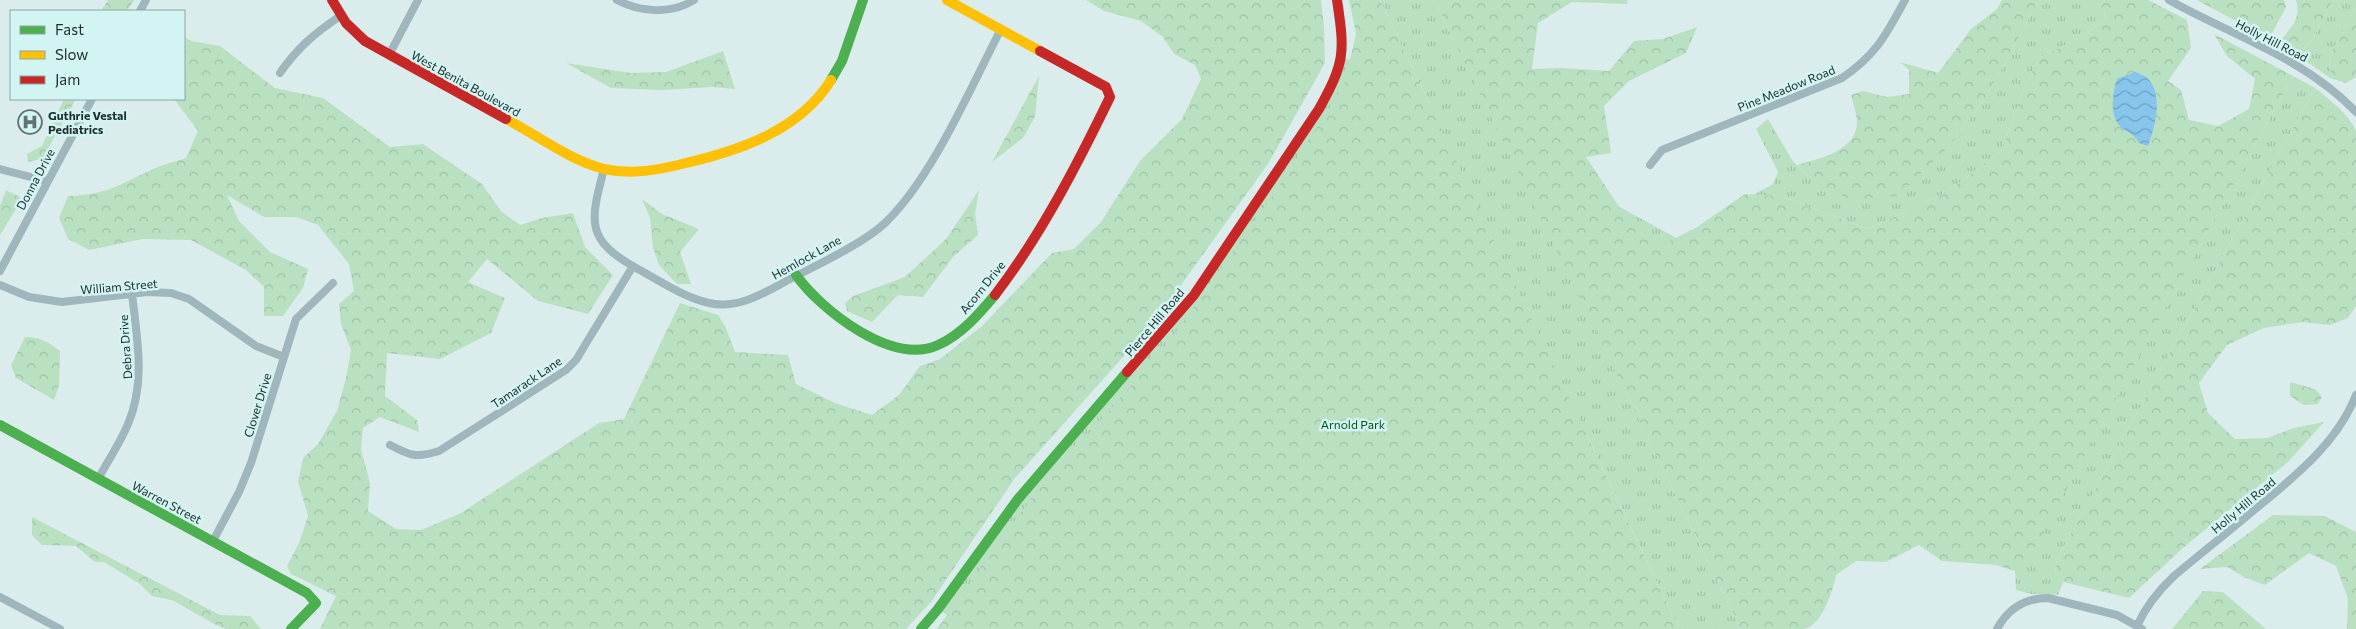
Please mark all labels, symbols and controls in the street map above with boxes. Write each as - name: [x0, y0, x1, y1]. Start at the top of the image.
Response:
- legend: [10, 10, 185, 100]
- street label: Holly Hill Road: [2234, 16, 2311, 64]
- text: Fast: [55, 20, 84, 38]
- text: Slow: [55, 45, 88, 63]
- street label: West Benita Boulevard: [409, 47, 523, 119]
- street label: Pine Meadow Road: [1735, 62, 1837, 114]
- text: Jam: [55, 70, 80, 88]
- place label: Guthrie Vestal Pediatrics: [48, 108, 127, 136]
- hospital icon: Guthrie Vestal Pediatrics: [17, 109, 43, 135]
- street label: Donna Drive: [13, 146, 57, 212]
- street label: Hemlock Lane: [769, 232, 843, 282]
- street label: Acorn Drive: [956, 258, 1008, 316]
- street label: William Street: [80, 276, 158, 296]
- street label: Pierce Hill Road: [1121, 285, 1187, 359]
- street label: Debra Drive: [116, 314, 134, 380]
- street label: Tamarack Lane: [488, 353, 564, 411]
- street label: Clover Drive: [241, 371, 273, 439]
- park label: Arnold Park: [1321, 417, 1386, 431]
- street label: Holly Hill Road: [2208, 474, 2278, 536]
- street label: Warren Street: [130, 478, 204, 526]

